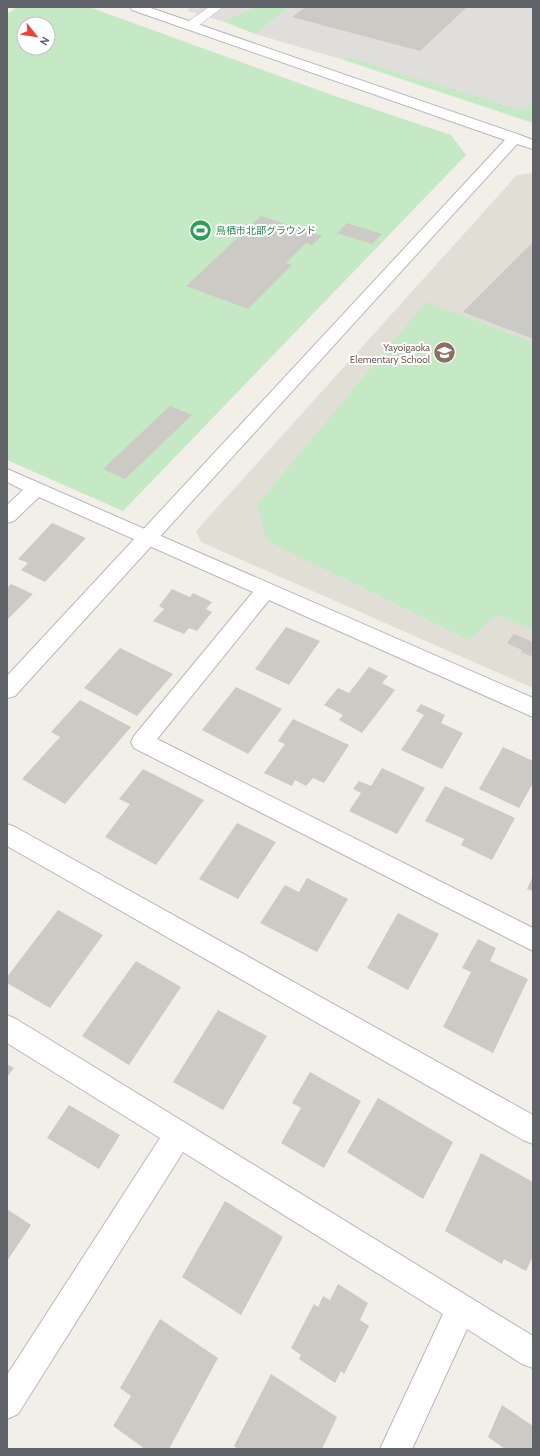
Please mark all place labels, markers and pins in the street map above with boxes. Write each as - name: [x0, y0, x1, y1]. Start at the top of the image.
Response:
- sports icon: 鳥栖市北部グラウンド: [187, 217, 213, 243]
- place label: 鳥栖市北部グラウンド: [216, 224, 316, 237]
- school or university icon: Yayoigaoka Elementary School: [432, 340, 458, 366]
- place label: Yayoigaoka Elementary School: [350, 341, 431, 366]

